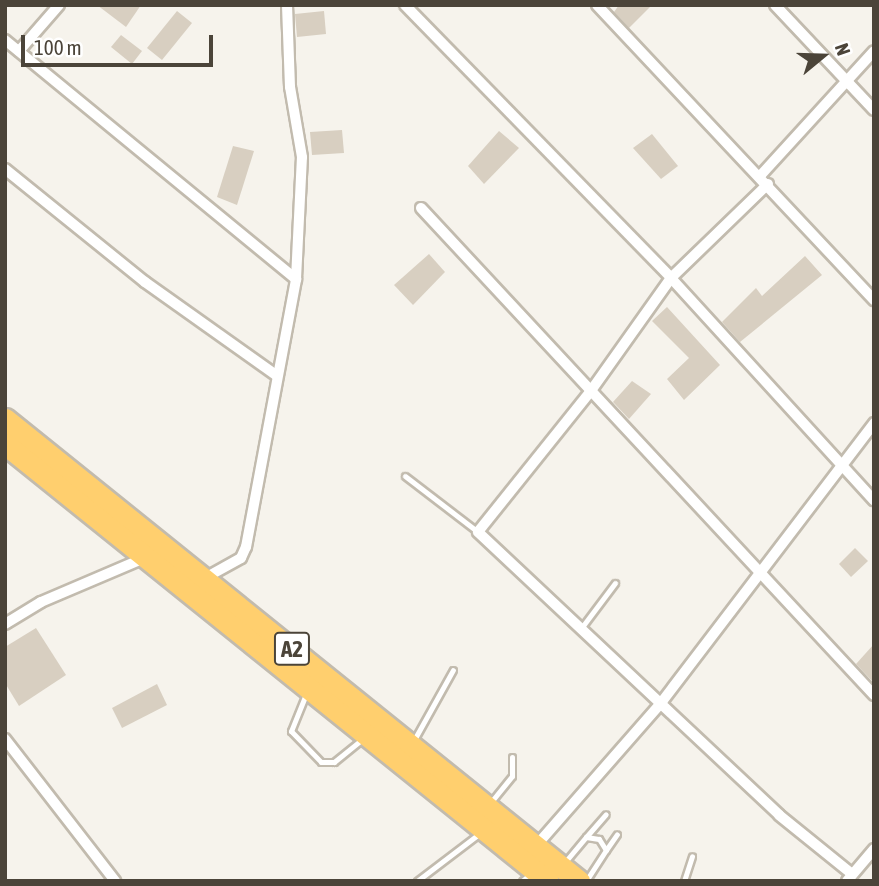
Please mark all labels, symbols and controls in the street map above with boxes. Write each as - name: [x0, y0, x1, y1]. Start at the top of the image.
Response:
- scale bar: [24, 21, 217, 65]
- north arrow: [788, 21, 858, 91]
- text: 100 m: [34, 35, 82, 59]
- text: N: [831, 40, 855, 58]
- road number: A2: [273, 629, 311, 668]

